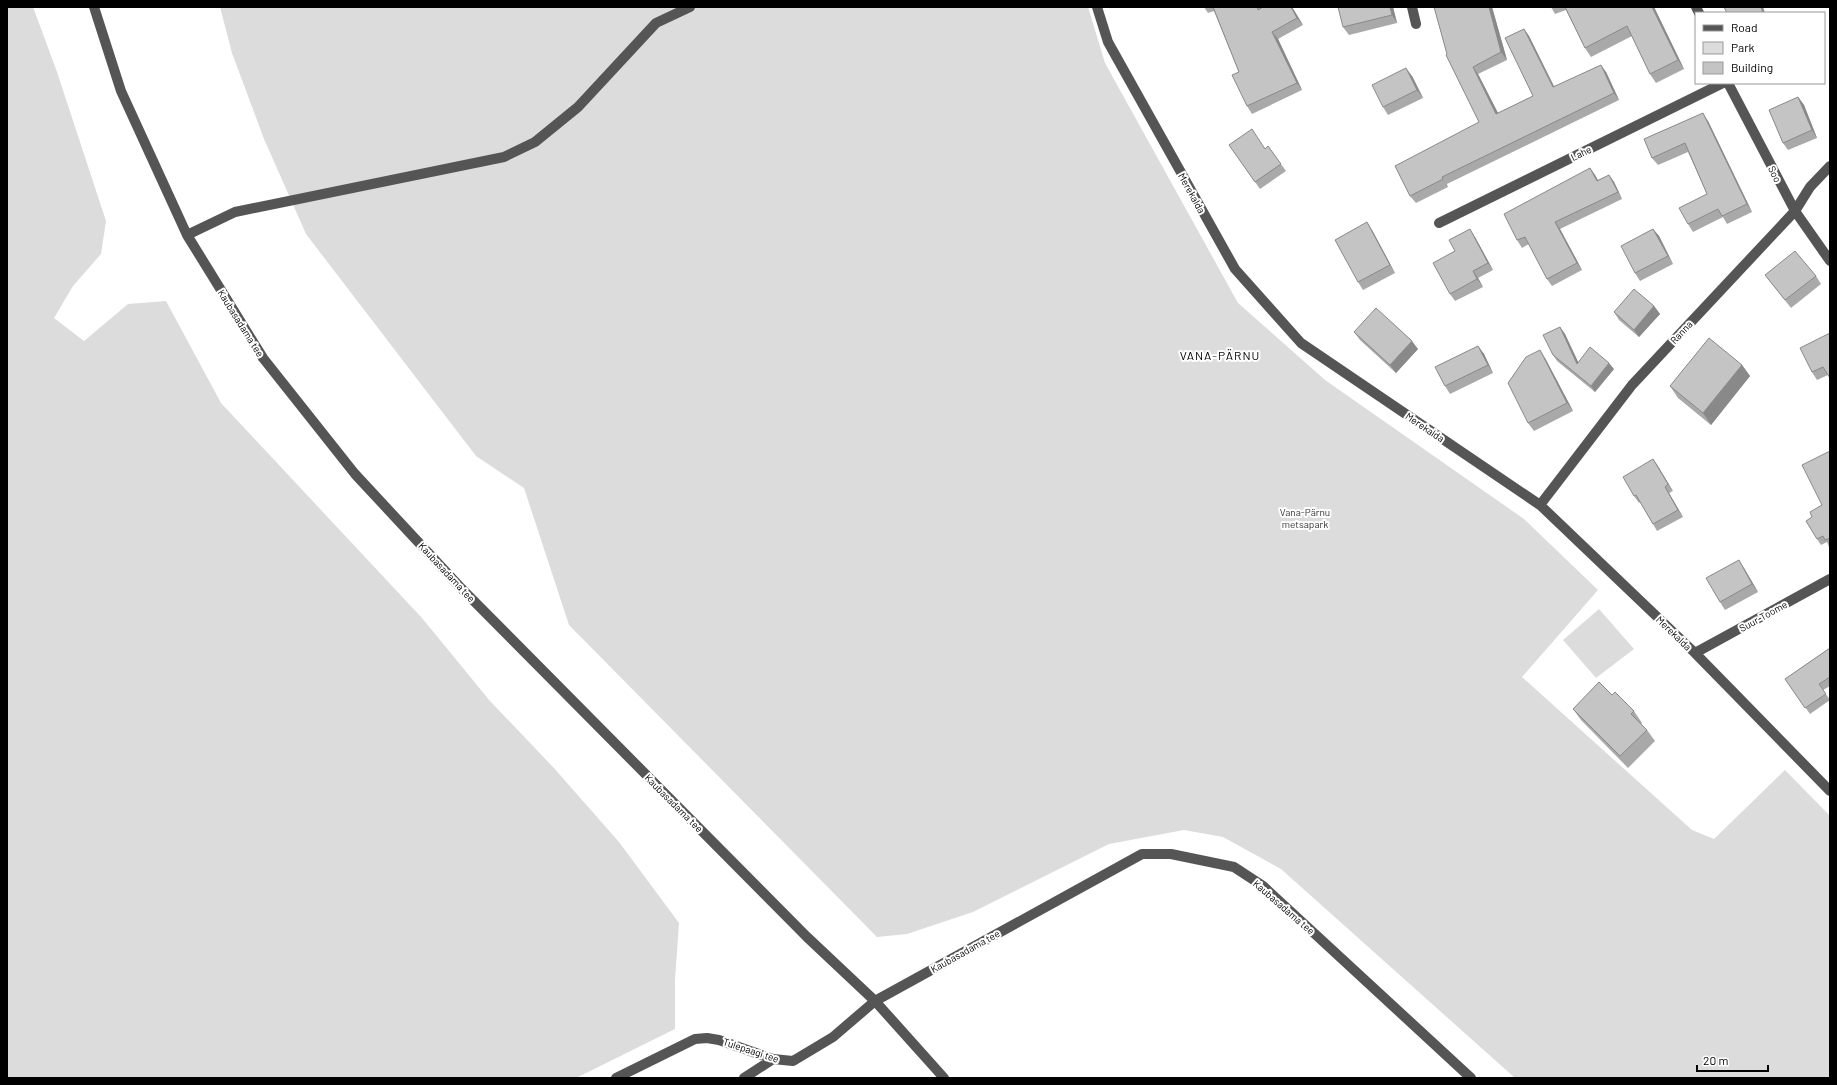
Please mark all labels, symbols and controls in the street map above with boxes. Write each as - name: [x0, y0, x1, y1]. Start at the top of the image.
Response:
- legend: [1695, 12, 1825, 84]
- text: Road: [1731, 20, 1758, 34]
- text: Park: [1731, 40, 1755, 54]
- text: Building: [1731, 60, 1773, 74]
- street label: Lahe: [1569, 143, 1593, 163]
- street label: Soo: [1766, 164, 1784, 184]
- street label: Merekalda: [1176, 171, 1208, 215]
- street label: Kaubasadama tee: [215, 287, 267, 359]
- street label: Ranna: [1667, 318, 1695, 346]
- district label: VANA-PÄRNU: [1180, 348, 1260, 362]
- street label: Merekalda: [1403, 410, 1447, 444]
- park label: Vana-Pärnu metsapark: [1280, 506, 1330, 530]
- street label: Kaubasadama tee: [416, 540, 478, 604]
- street label: Suur-Toome: [1737, 598, 1789, 634]
- street label: Merekalda: [1654, 613, 1694, 653]
- street label: Kaubasadama tee: [642, 771, 706, 835]
- street label: Kaubasadama tee: [1251, 877, 1317, 937]
- street label: Kaubasadama tee: [928, 927, 1002, 975]
- street label: Tulepaagi tee: [722, 1035, 780, 1065]
- scale bar: [1697, 1047, 1768, 1073]
- text: 20 m: [1703, 1053, 1729, 1067]

